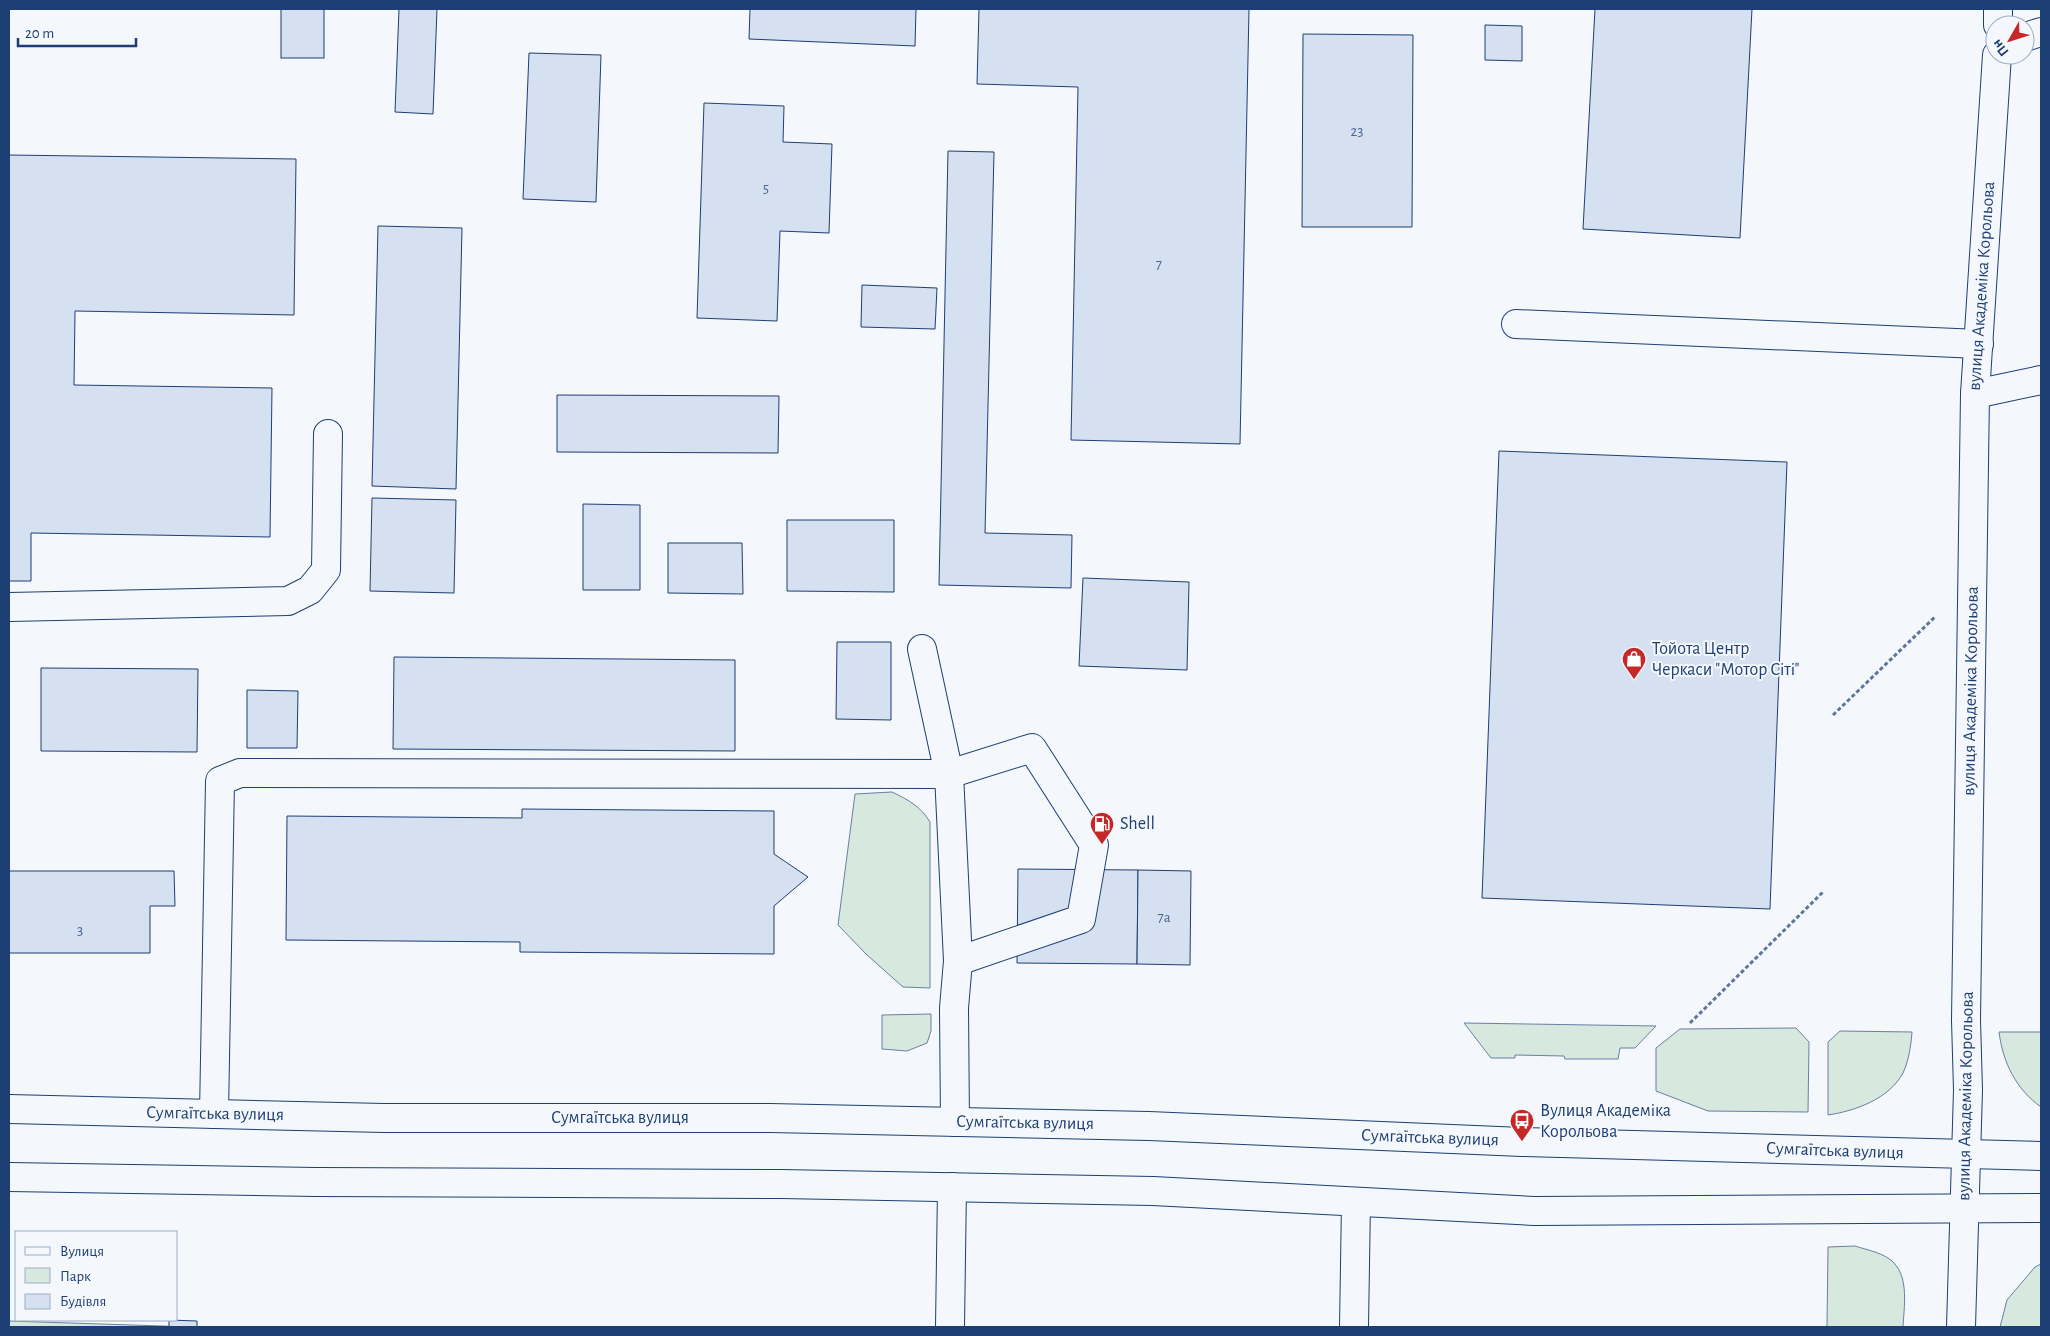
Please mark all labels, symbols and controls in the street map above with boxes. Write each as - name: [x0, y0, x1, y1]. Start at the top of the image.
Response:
- scale bar: [18, 15, 135, 47]
- north arrow: [1985, 15, 2035, 65]
- text: 20 m: [25, 26, 54, 41]
- text: Пн: [1990, 37, 2011, 59]
- house number: 23: [1350, 124, 1364, 139]
- house number: 5: [763, 181, 769, 196]
- street label: вулиця Академіка Корольова: [1966, 181, 1998, 391]
- house number: 7: [1156, 257, 1162, 272]
- street label: вулиця Академіка Корольова: [1960, 586, 1982, 796]
- place label: Тойота Центр Черкаси "Мотор Сіті": [1652, 640, 1800, 679]
- shop icon: Тойота Центр Черкаси "Мотор Сіті": [1621, 646, 1647, 680]
- fuel station icon: Shell: [1089, 811, 1115, 845]
- place label: Shell: [1120, 815, 1155, 833]
- house number: 7а: [1157, 910, 1171, 925]
- house number: 3: [77, 923, 83, 938]
- street label: вулиця Академіка Корольова: [1955, 991, 1977, 1201]
- place label: Вулиця Академіка Корольова: [1540, 1102, 1671, 1141]
- street label: Сумгаїтська вулиця: [146, 1104, 284, 1124]
- bus stop icon: Вулиця Академіка Корольова: [1509, 1108, 1535, 1142]
- street label: Сумгаїтська вулиця: [551, 1109, 689, 1127]
- street label: Сумгаїтська вулиця: [956, 1113, 1094, 1133]
- street label: Сумгаїтська вулиця: [1361, 1127, 1499, 1149]
- street label: Сумгаїтська вулиця: [1766, 1140, 1904, 1162]
- legend: [15, 1231, 178, 1321]
- text: Вулиця: [60, 1244, 104, 1259]
- text: Парк: [60, 1269, 91, 1284]
- text: Будівля: [60, 1294, 106, 1309]

